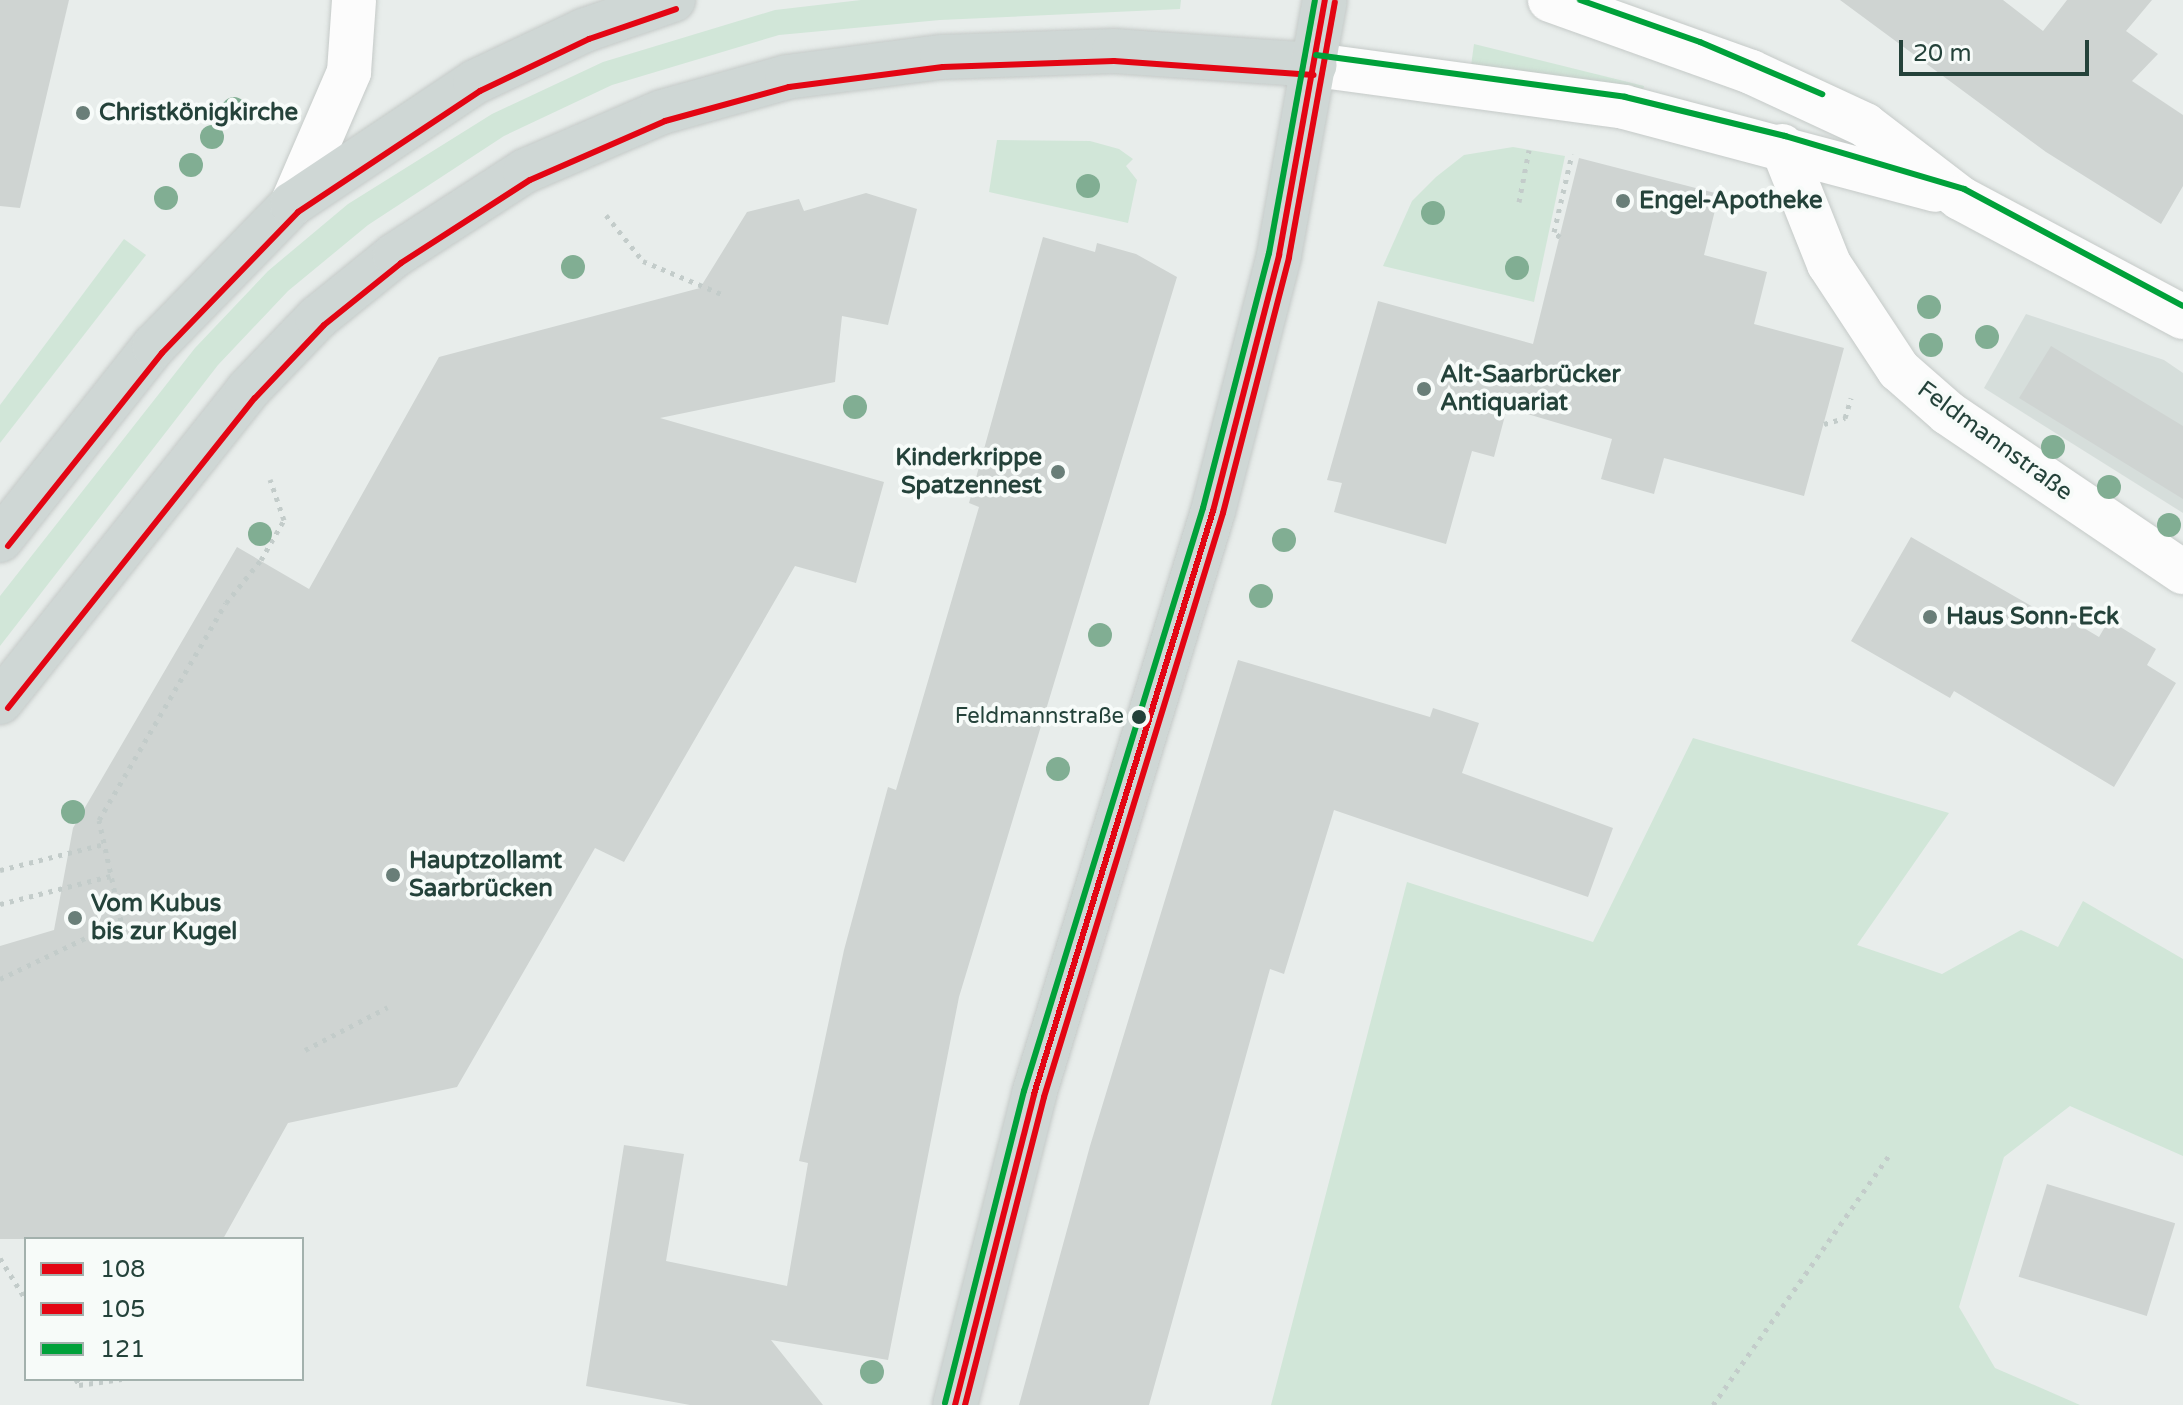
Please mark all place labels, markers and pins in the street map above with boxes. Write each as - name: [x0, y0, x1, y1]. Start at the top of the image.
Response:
- place label: Christkönigkirche: [99, 99, 298, 127]
- marker: Christkönigkirche: [74, 104, 92, 122]
- place label: Engel-Apotheke: [1639, 187, 1823, 215]
- marker: Engel-Apotheke: [1614, 192, 1632, 210]
- place label: Alt-Saarbrücker Antiquariat: [1440, 361, 1621, 417]
- marker: Alt-Saarbrücker Antiquariat: [1415, 380, 1433, 398]
- place label: Kinderkrippe Spatzennest: [895, 444, 1042, 500]
- marker: Kinderkrippe Spatzennest: [1049, 463, 1067, 481]
- place label: Haus Sonn-Eck: [1946, 603, 2119, 631]
- marker: Haus Sonn-Eck: [1921, 608, 1939, 626]
- place label: Feldmannstraße: [955, 704, 1124, 730]
- marker: Feldmannstraße: [1131, 709, 1147, 725]
- place label: Hauptzollamt Saarbrücken: [409, 847, 562, 903]
- marker: Hauptzollamt Saarbrücken: [384, 866, 402, 884]
- place label: Vom Kubus bis zur Kugel: [91, 890, 237, 946]
- marker: Vom Kubus bis zur Kugel: [66, 909, 84, 927]

